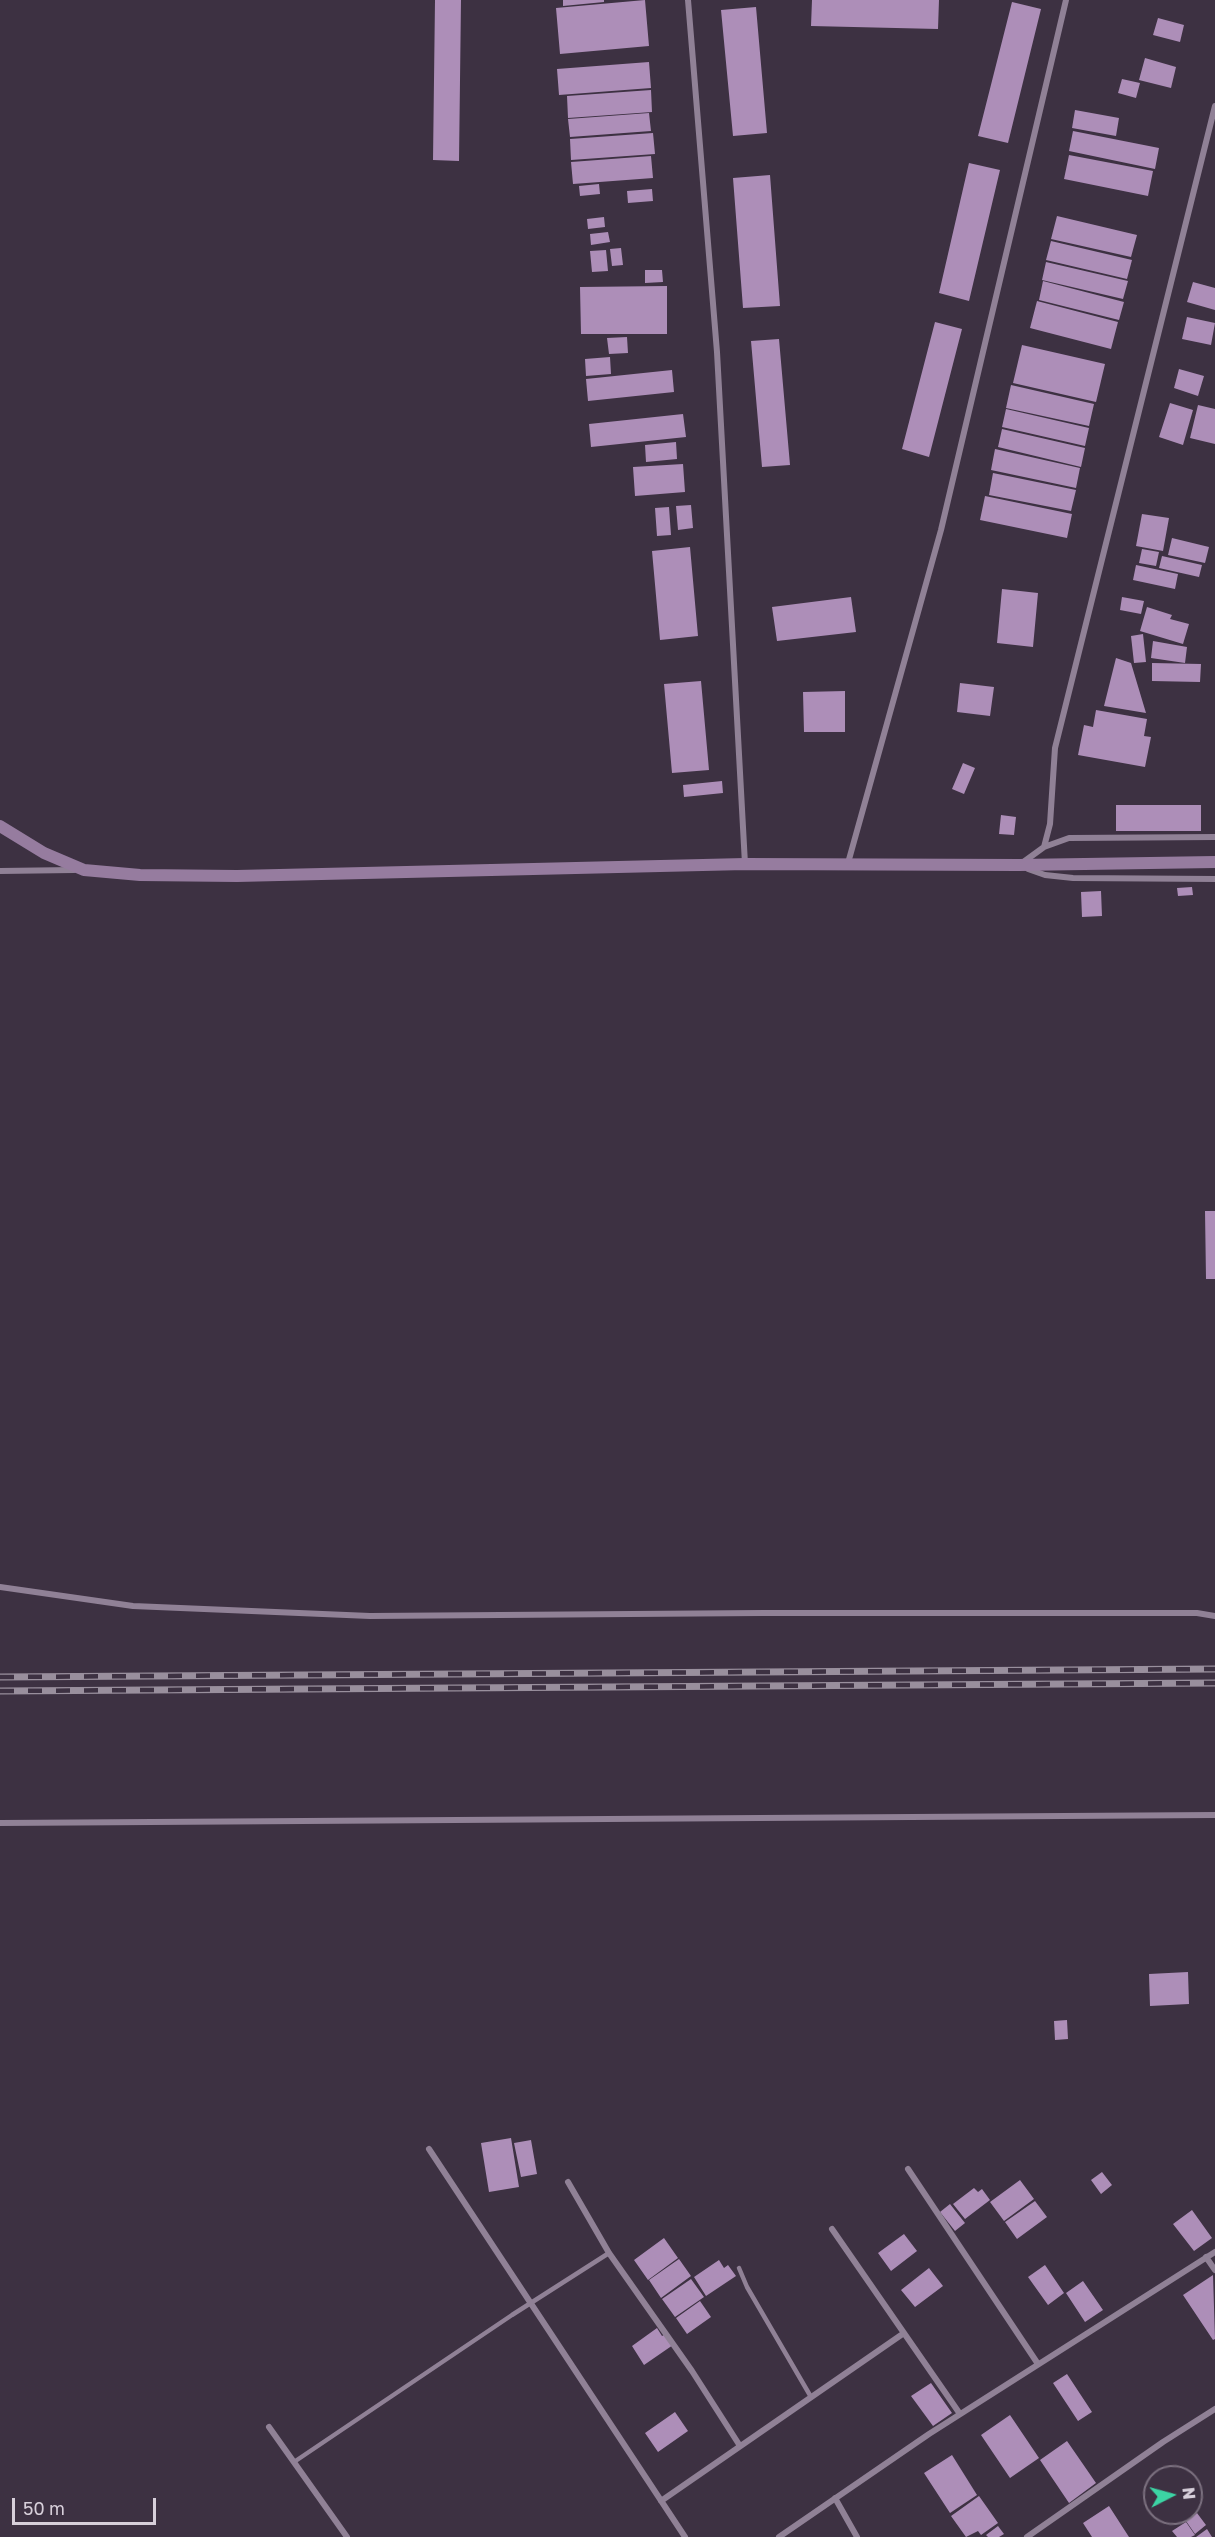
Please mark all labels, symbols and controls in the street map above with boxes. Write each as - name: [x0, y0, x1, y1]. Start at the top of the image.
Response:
- north arrow: [1143, 2465, 1203, 2525]
- scale bar: [15, 2486, 159, 2524]
- text: N: [1178, 2486, 1199, 2500]
- text: 50 m: [23, 2497, 65, 2519]

